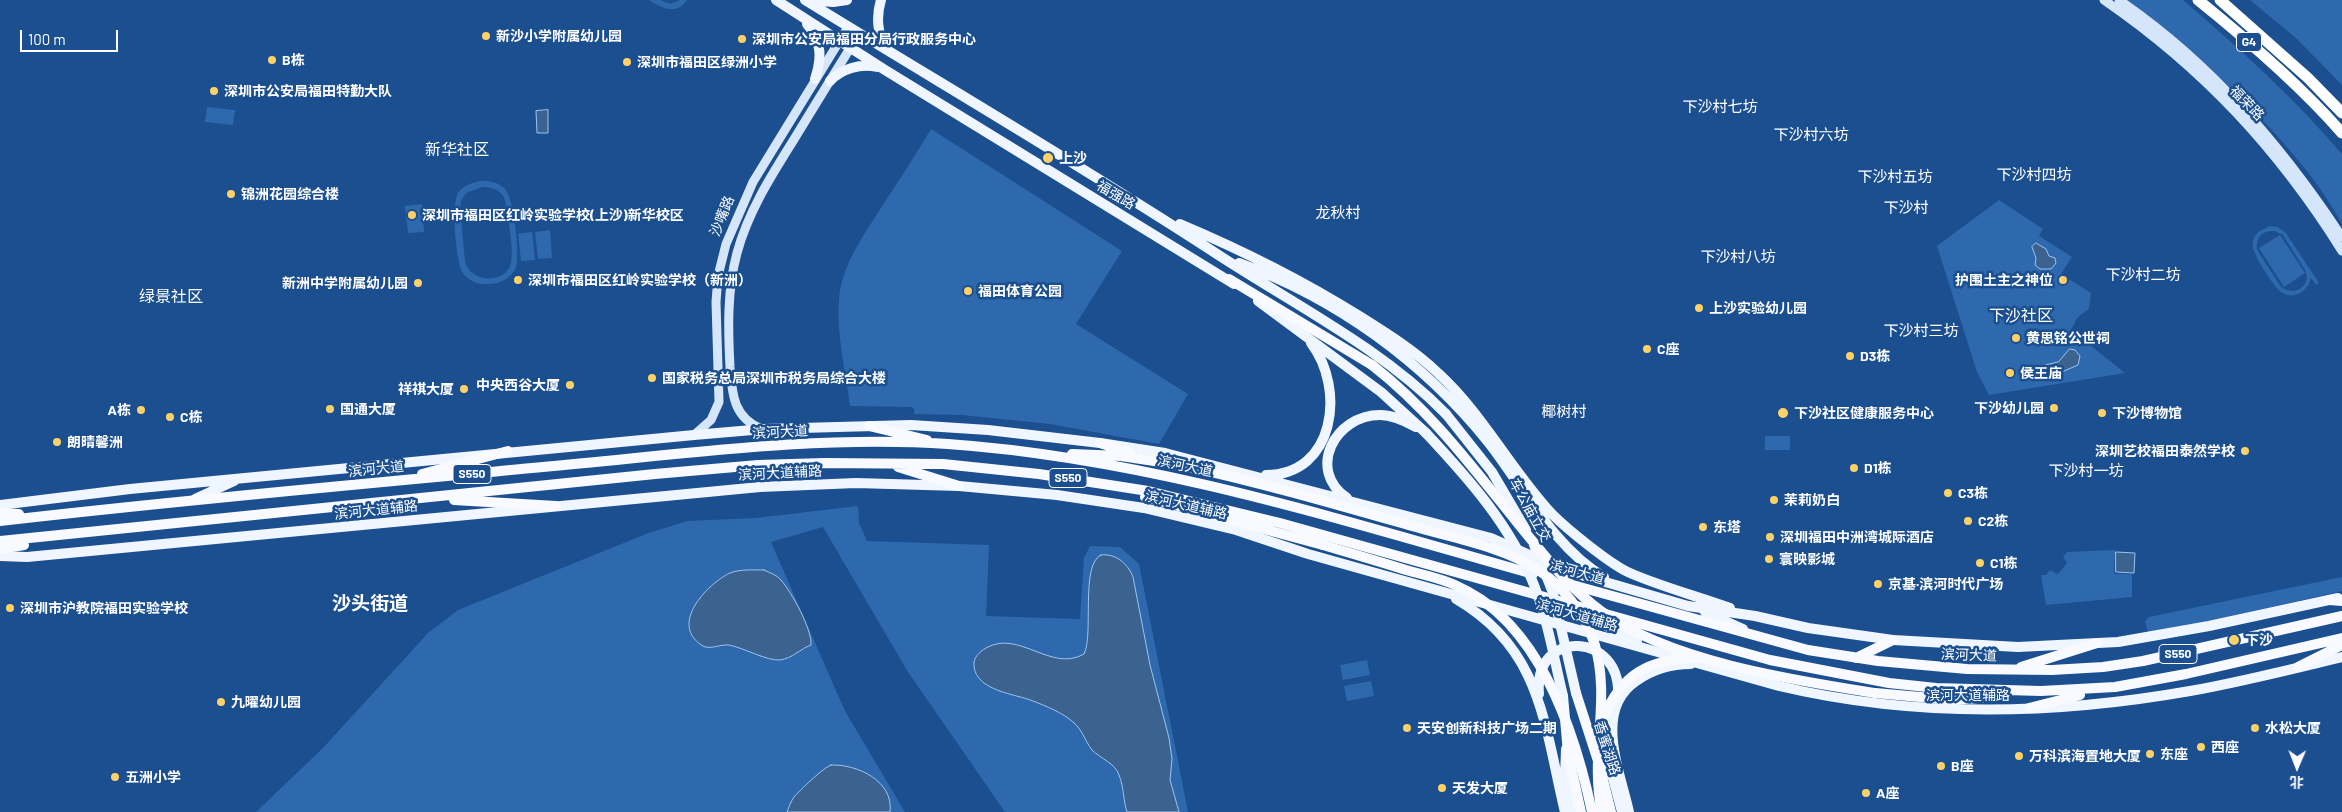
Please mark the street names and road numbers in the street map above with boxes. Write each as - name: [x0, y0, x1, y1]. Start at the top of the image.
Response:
- road number: G4: [2236, 32, 2262, 52]
- street label: 福荣路: [2226, 82, 2268, 124]
- street label: 福强路: [1094, 177, 1138, 213]
- street label: 沙嘴路: [706, 193, 738, 239]
- street label: 滨河大道: [752, 422, 808, 442]
- street label: 滨河大道: [1156, 452, 1214, 480]
- street label: 滨河大道: [347, 458, 405, 480]
- street label: 滨河大道辅路: [738, 462, 822, 484]
- road number: S550: [453, 464, 491, 484]
- road number: S550: [1049, 468, 1087, 488]
- street label: 车公庙立交: [1506, 475, 1554, 545]
- street label: 滨河大道辅路: [1143, 487, 1229, 523]
- street label: 滨河大道辅路: [333, 497, 419, 523]
- street label: 滨河大道: [1548, 556, 1606, 588]
- street label: 滨河大道辅路: [1534, 595, 1620, 635]
- road number: S550: [2159, 644, 2197, 664]
- street label: 滨河大道: [1941, 646, 1997, 664]
- street label: 滨河大道辅路: [1926, 687, 2010, 703]
- street label: 香蜜湖路: [1590, 719, 1624, 777]

